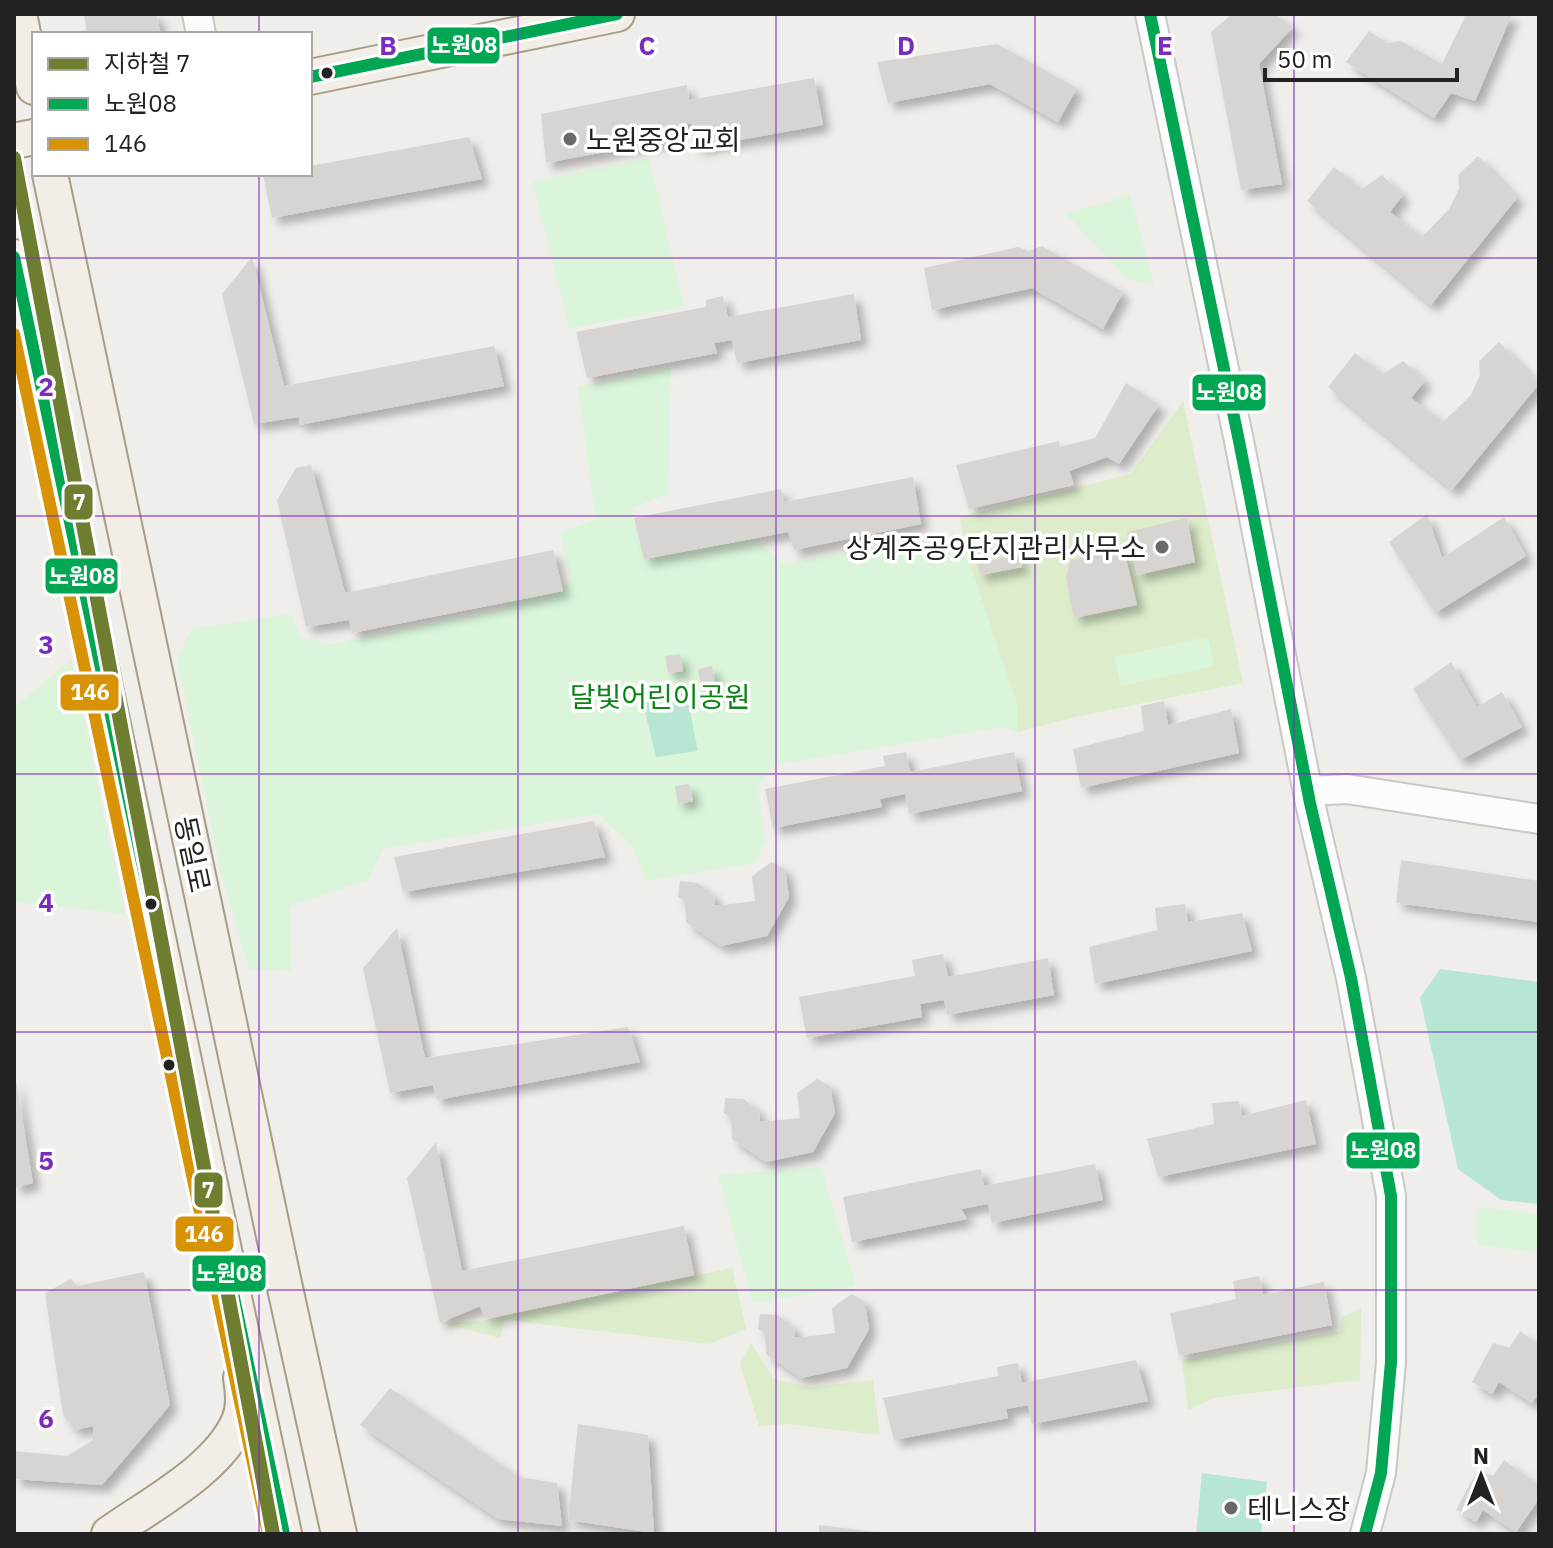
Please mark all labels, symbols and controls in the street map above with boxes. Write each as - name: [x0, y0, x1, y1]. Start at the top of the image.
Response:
- line badge: 노원08: [426, 26, 501, 65]
- text: B: [379, 28, 397, 62]
- text: C: [639, 28, 656, 62]
- text: D: [897, 28, 915, 62]
- text: E: [1157, 28, 1173, 62]
- text: 노원08: [431, 30, 497, 59]
- legend: [32, 32, 312, 176]
- scale bar: [1265, 32, 1457, 82]
- text: 50 m: [1277, 43, 1332, 75]
- text: 지하철 7: [104, 47, 190, 79]
- unlabelled marker: [319, 65, 335, 81]
- text: 노원08: [104, 87, 177, 119]
- place label: 노원중앙교회: [586, 121, 741, 158]
- text: 146: [104, 127, 147, 159]
- marker: 노원중앙교회: [561, 130, 579, 148]
- text: 2: [38, 369, 54, 403]
- line badge: 노원08: [1191, 373, 1267, 412]
- text: 노원08: [1196, 377, 1262, 406]
- line badge: 7: [63, 483, 94, 521]
- text: 7: [72, 487, 86, 516]
- place label: 상계주공9단지관리사무소: [846, 529, 1146, 566]
- marker: 상계주공9단지관리사무소: [1153, 538, 1171, 556]
- line badge: 노원08: [44, 557, 119, 595]
- text: 노원08: [49, 561, 115, 590]
- text: 3: [38, 627, 54, 661]
- line badge: 146: [59, 673, 120, 712]
- text: 146: [70, 677, 110, 706]
- park label: 달빛어린이공원: [570, 678, 750, 715]
- street label: 동일로: [167, 812, 219, 896]
- text: 4: [38, 885, 54, 919]
- unlabelled marker: [143, 896, 159, 912]
- unlabelled marker: [161, 1057, 177, 1073]
- line badge: 노원08: [1345, 1131, 1421, 1170]
- text: 노원08: [1350, 1135, 1416, 1164]
- text: 5: [38, 1143, 54, 1177]
- line badge: 7: [193, 1171, 224, 1209]
- text: 7: [201, 1175, 215, 1204]
- line badge: 146: [174, 1215, 235, 1253]
- text: 146: [184, 1219, 224, 1248]
- line badge: 노원08: [191, 1254, 267, 1293]
- text: 노원08: [196, 1258, 262, 1287]
- text: 6: [38, 1401, 54, 1435]
- north arrow: [1441, 1436, 1521, 1516]
- text: N: [1473, 1441, 1489, 1470]
- place label: 테니스장: [1247, 1490, 1350, 1527]
- marker: 테니스장: [1222, 1499, 1240, 1517]

